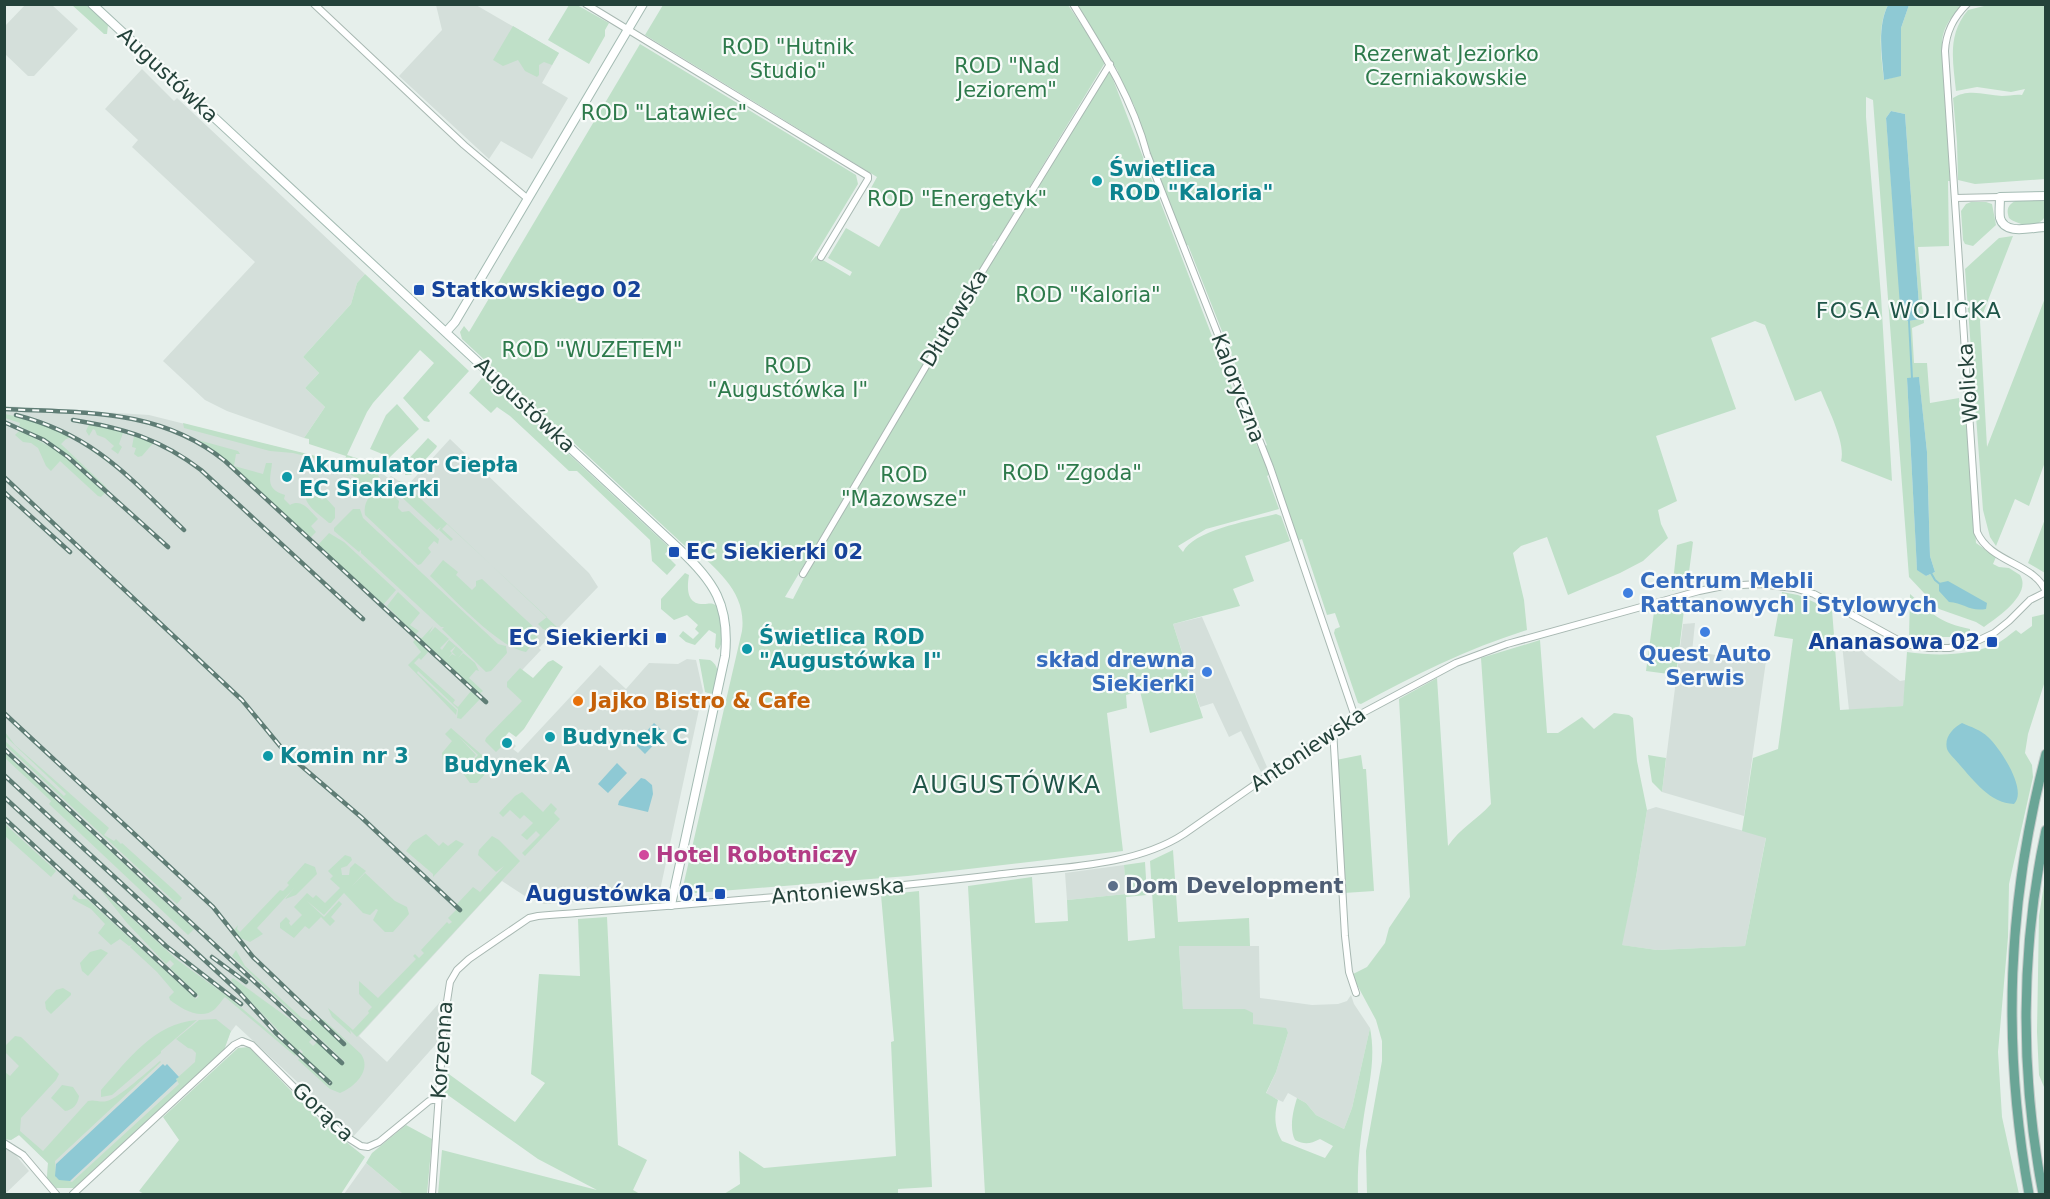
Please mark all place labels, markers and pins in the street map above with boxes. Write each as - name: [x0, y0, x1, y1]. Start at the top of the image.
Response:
- place label: Świetlica ROD "Kaloria": [1109, 156, 1273, 205]
- marker: Świetlica ROD "Kaloria": [1090, 174, 1104, 188]
- place label: Statkowskiego 02: [431, 278, 642, 302]
- marker: Statkowskiego 02: [412, 283, 426, 297]
- place label: Akumulator Ciepła EC Siekierki: [299, 453, 518, 501]
- marker: Akumulator Ciepła EC Siekierki: [280, 470, 294, 484]
- place label: EC Siekierki 02: [686, 540, 863, 564]
- marker: EC Siekierki 02: [667, 545, 681, 559]
- place label: Centrum Mebli Rattanowych i Stylowych: [1640, 569, 1937, 617]
- marker: Centrum Mebli Rattanowych i Stylowych: [1621, 586, 1635, 600]
- place label: Świetlica ROD "Augustówka I": [759, 624, 942, 673]
- marker: Quest Auto Serwis: [1698, 625, 1712, 639]
- place label: EC Siekierki: [508, 626, 649, 650]
- place label: Ananasowa 02: [1808, 630, 1980, 654]
- marker: EC Siekierki: [654, 631, 668, 645]
- marker: Ananasowa 02: [1985, 635, 1999, 649]
- marker: Świetlica ROD "Augustówka I": [740, 642, 754, 656]
- place label: Quest Auto Serwis: [1639, 642, 1771, 690]
- place label: skład drewna Siekierki: [1036, 648, 1195, 696]
- marker: skład drewna Siekierki: [1200, 665, 1214, 679]
- place label: Jajko Bistro & Cafe: [588, 689, 811, 713]
- marker: Jajko Bistro & Cafe: [571, 694, 585, 708]
- place label: Budynek C: [562, 725, 688, 749]
- marker: Budynek C: [543, 730, 557, 744]
- marker: Budynek A: [500, 736, 514, 750]
- place label: Komin nr 3: [280, 744, 409, 768]
- marker: Komin nr 3: [261, 749, 275, 763]
- place label: Budynek A: [444, 753, 571, 777]
- place label: Hotel Robotniczy: [656, 843, 858, 867]
- marker: Hotel Robotniczy: [637, 848, 651, 862]
- place label: Dom Development: [1125, 874, 1343, 898]
- marker: Dom Development: [1106, 879, 1120, 893]
- place label: Augustówka 01: [526, 882, 708, 906]
- marker: Augustówka 01: [713, 887, 727, 901]

